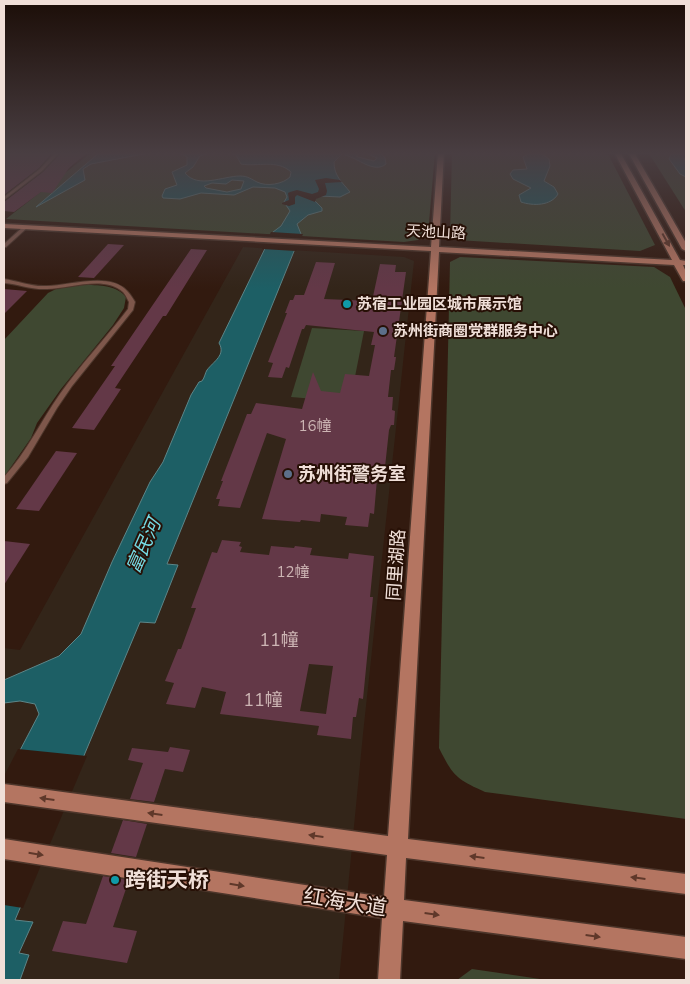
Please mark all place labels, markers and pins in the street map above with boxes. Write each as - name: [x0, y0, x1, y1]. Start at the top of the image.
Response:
- place label: 苏宿工业园区城市展示馆: [357, 294, 522, 314]
- marker: 苏宿工业园区城市展示馆: [341, 298, 353, 310]
- place label: 苏州街商圈党群服务中心: [393, 321, 558, 341]
- marker: 苏州街商圈党群服务中心: [377, 325, 389, 337]
- place label: 苏州街警务室: [298, 462, 406, 486]
- marker: 苏州街警务室: [282, 468, 294, 480]
- place label: 跨街天桥: [125, 866, 209, 894]
- marker: 跨街天桥: [109, 874, 121, 886]

